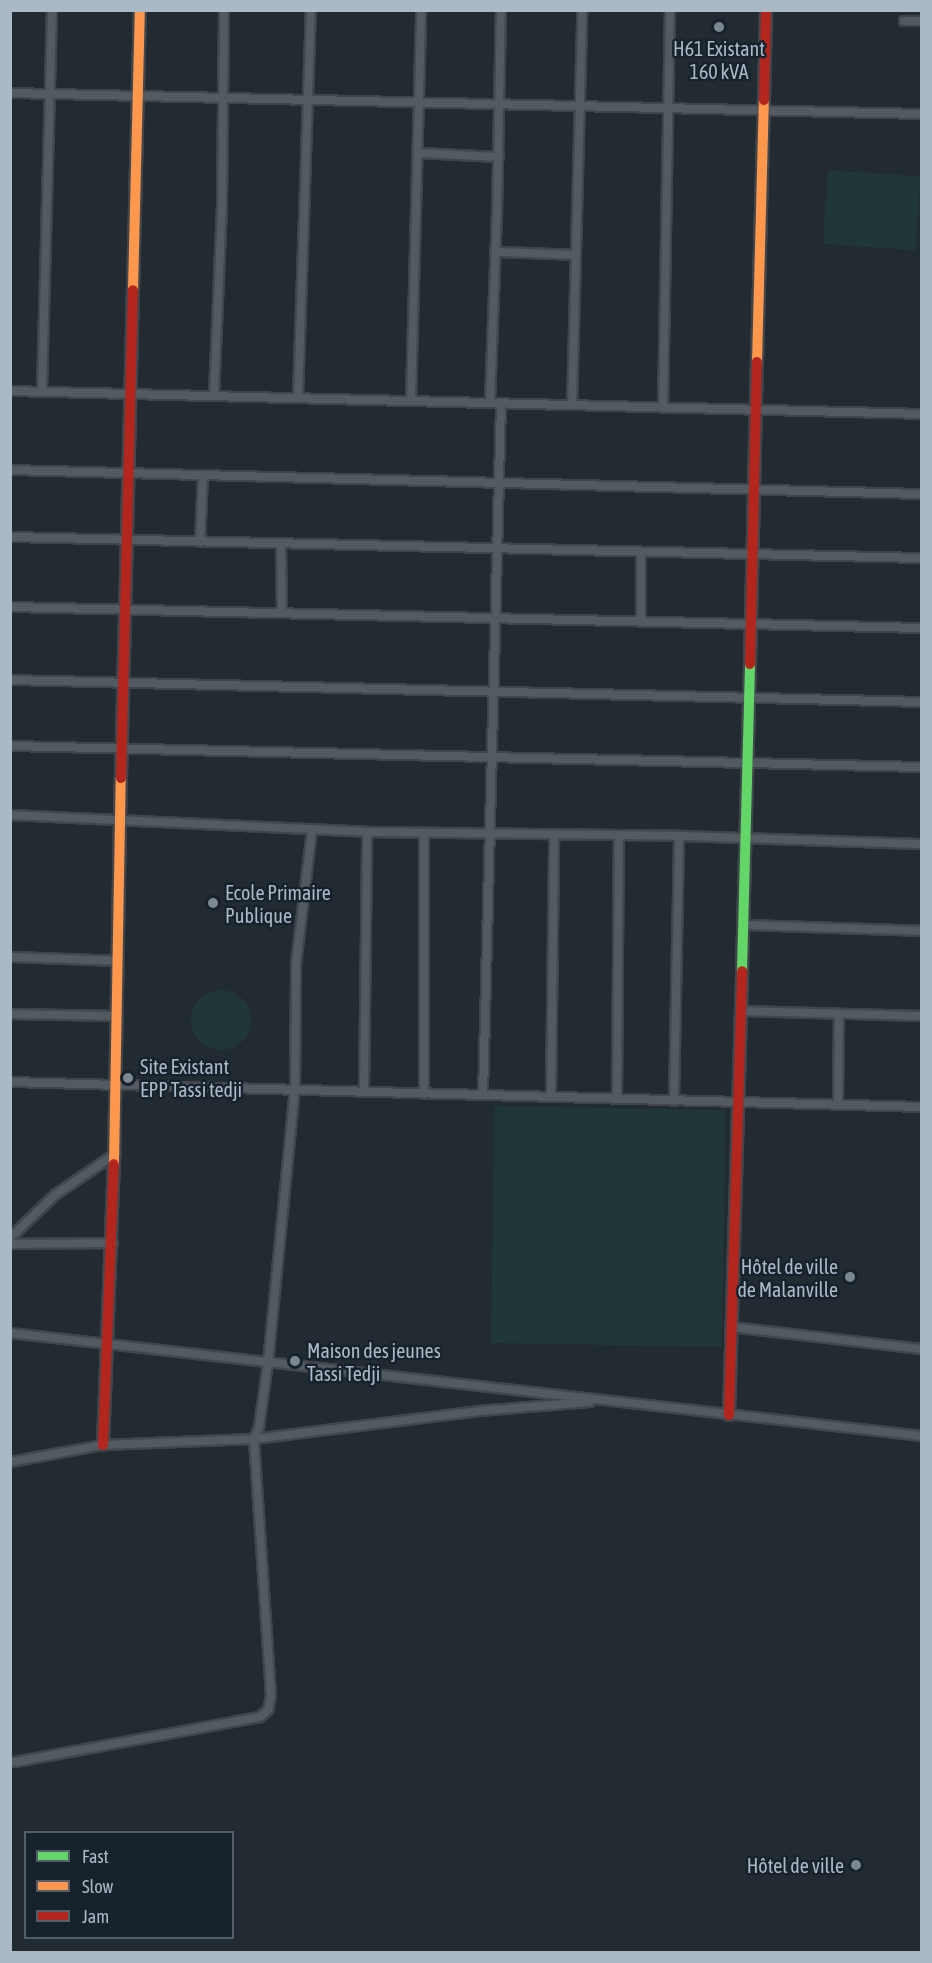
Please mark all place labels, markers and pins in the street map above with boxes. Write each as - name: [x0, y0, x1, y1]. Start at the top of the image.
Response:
- marker: H61 Existant 160 kVA: [712, 20, 726, 34]
- place label: H61 Existant 160 kVA: [673, 36, 765, 83]
- place label: Ecole Primaire Publique: [225, 880, 331, 927]
- marker: Ecole Primaire Publique: [206, 896, 220, 910]
- place label: Site Existant EPP Tassi tedji: [140, 1054, 242, 1101]
- marker: Site Existant EPP Tassi tedji: [121, 1071, 135, 1085]
- place label: Hôtel de ville de Malanville: [737, 1254, 838, 1301]
- marker: Hôtel de ville de Malanville: [843, 1270, 857, 1284]
- place label: Maison des jeunes Tassi Tedji: [307, 1338, 441, 1385]
- marker: Maison des jeunes Tassi Tedji: [288, 1354, 302, 1368]
- place label: Hôtel de ville: [747, 1853, 844, 1877]
- marker: Hôtel de ville: [849, 1858, 863, 1872]

